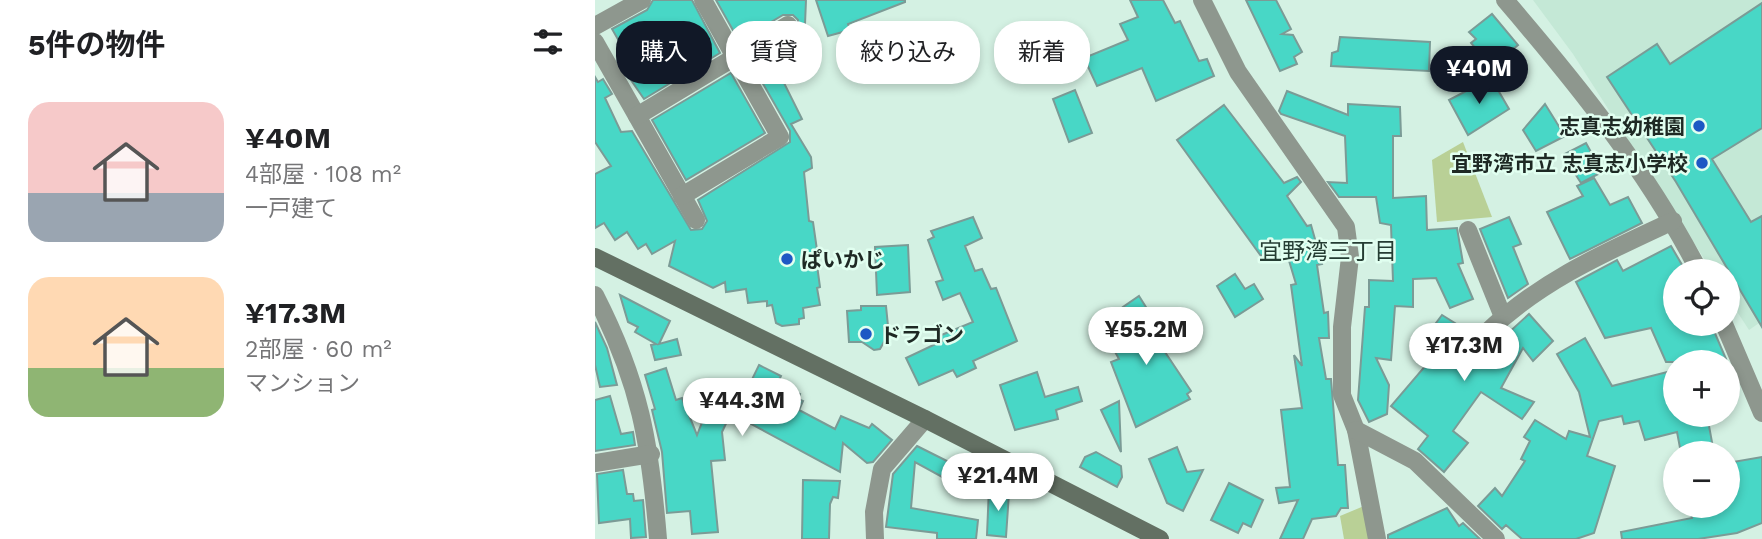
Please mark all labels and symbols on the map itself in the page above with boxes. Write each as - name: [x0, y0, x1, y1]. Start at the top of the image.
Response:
- pin: ¥40M: [1438, 46, 1520, 106]
- place label: 志真志幼稚園: [1559, 114, 1685, 139]
- marker: 志真志幼稚園: [1691, 118, 1707, 134]
- place label: 宜野湾市立 志真志小学校: [1451, 151, 1688, 176]
- marker: 宜野湾市立 志真志小学校: [1694, 155, 1710, 171]
- district label: 宜野湾三丁目: [1259, 238, 1397, 265]
- place label: ぱいかじ: [801, 247, 885, 272]
- marker: ぱいかじ: [779, 251, 795, 267]
- pin: ¥55.2M: [1089, 308, 1203, 367]
- place label: ドラゴン: [880, 322, 964, 347]
- pin: ¥17.3M: [1407, 324, 1521, 383]
- marker: ドラゴン: [858, 326, 874, 342]
- pin: ¥44.3M: [685, 378, 799, 438]
- pin: ¥21.4M: [941, 454, 1055, 513]

